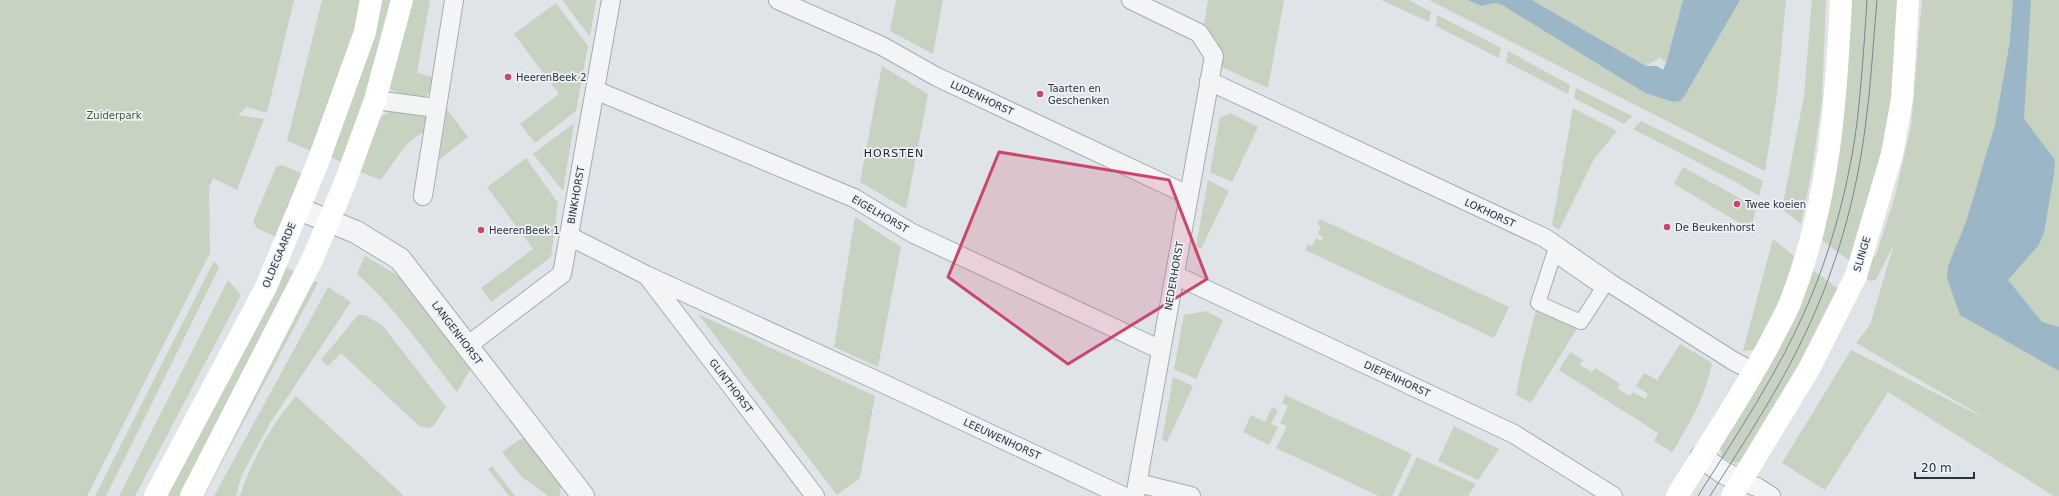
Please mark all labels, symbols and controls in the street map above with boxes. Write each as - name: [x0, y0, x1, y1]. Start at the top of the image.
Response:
- marker: HeerenBeek 2: [503, 72, 513, 82]
- place label: HeerenBeek 2: [516, 72, 587, 83]
- street label: LUDENHORST: [949, 79, 1016, 118]
- place label: Taarten en Geschenken: [1047, 83, 1109, 106]
- marker: Taarten en Geschenken: [1035, 89, 1045, 99]
- park label: Zuiderpark: [87, 110, 142, 121]
- district label: HORSTEN: [864, 147, 924, 160]
- street label: BINKHORST: [565, 164, 587, 225]
- street label: EIGELHORST: [850, 193, 911, 235]
- street label: LOKHORST: [1463, 197, 1518, 230]
- marker: Twee koeien: [1732, 199, 1742, 209]
- place label: Twee koeien: [1744, 199, 1806, 210]
- street label: OLDEGAARDE: [260, 221, 298, 289]
- marker: De Beukenhorst: [1662, 222, 1672, 232]
- place label: De Beukenhorst: [1675, 222, 1755, 233]
- marker: HeerenBeek 1: [476, 225, 486, 235]
- place label: HeerenBeek 1: [489, 225, 560, 236]
- street label: SLINGE: [1851, 235, 1873, 273]
- street label: NEDERHORST: [1163, 240, 1186, 311]
- street label: LANGENHORST: [430, 299, 485, 368]
- street label: GLINTHORST: [707, 357, 755, 416]
- street label: DIEPENHORST: [1362, 359, 1433, 399]
- street label: LEEUWENHORST: [962, 416, 1043, 462]
- scale bar: [1915, 454, 1974, 480]
- text: 20 m: [1921, 461, 1952, 475]

